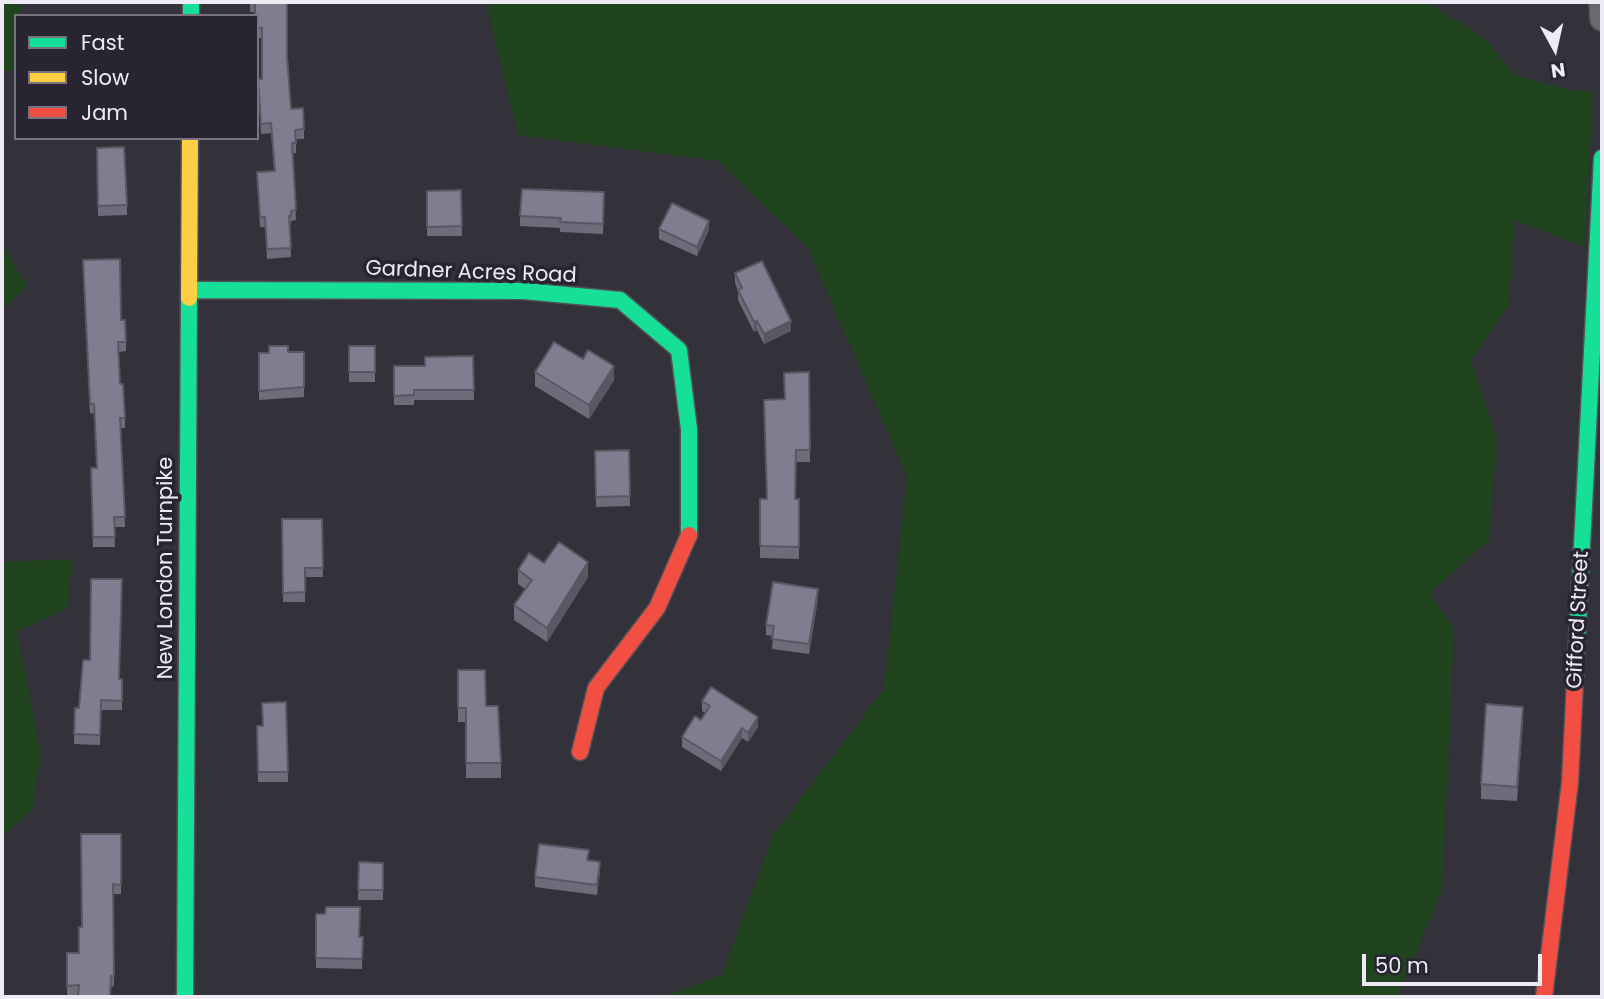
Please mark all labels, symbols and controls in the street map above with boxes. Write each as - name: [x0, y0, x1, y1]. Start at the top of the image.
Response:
- legend: [14, 14, 259, 140]
- north arrow: [1520, 14, 1590, 84]
- text: Fast: [81, 28, 124, 57]
- text: N: [1549, 56, 1567, 85]
- text: Slow: [81, 63, 129, 92]
- text: Jam: [81, 98, 128, 127]
- street label: Gardner Acres Road: [365, 257, 577, 289]
- street label: New London Turnpike: [154, 457, 180, 679]
- street label: Gifford Street: [1563, 550, 1595, 690]
- scale bar: [1366, 940, 1546, 984]
- text: 50 m: [1375, 951, 1429, 980]

